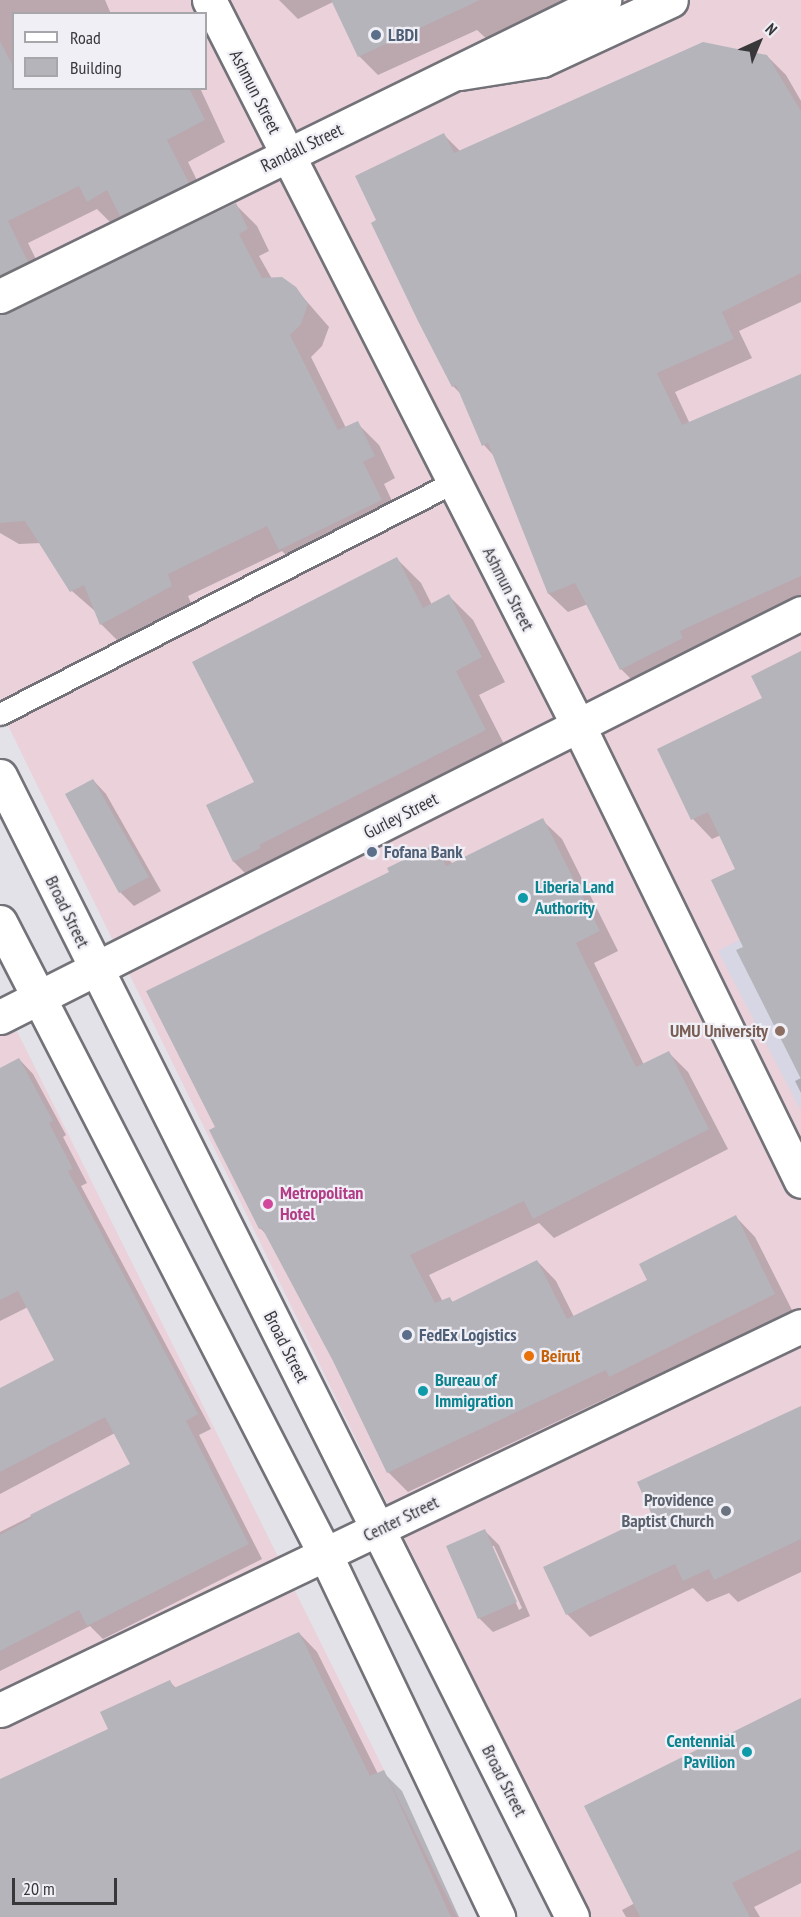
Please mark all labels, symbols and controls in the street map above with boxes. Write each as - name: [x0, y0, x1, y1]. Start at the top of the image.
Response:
- legend: [12, 12, 207, 90]
- north arrow: [729, 12, 789, 72]
- text: N: [761, 19, 782, 39]
- place label: LBDI: [388, 24, 418, 46]
- text: Road: [70, 26, 101, 49]
- marker: LBDI: [369, 28, 383, 42]
- street label: Ashmun Street: [225, 47, 285, 137]
- text: Building: [70, 56, 122, 79]
- street label: Randall Street: [258, 119, 346, 177]
- street label: Ashmun Street: [478, 544, 538, 634]
- street label: Gurley Street: [360, 788, 442, 844]
- place label: Fofana Bank: [384, 841, 463, 863]
- marker: Fofana Bank: [365, 845, 379, 859]
- street label: Broad Street: [40, 873, 94, 951]
- place label: Liberia Land Authority: [535, 877, 614, 920]
- marker: Liberia Land Authority: [516, 891, 530, 905]
- place label: UMU University: [670, 1020, 768, 1042]
- marker: UMU University: [773, 1024, 787, 1038]
- place label: Metropolitan Hotel: [280, 1183, 363, 1226]
- marker: Metropolitan Hotel: [261, 1197, 275, 1211]
- street label: Broad Street: [259, 1308, 313, 1386]
- place label: FedEx Logistics: [419, 1324, 517, 1346]
- marker: FedEx Logistics: [400, 1328, 414, 1342]
- place label: Beirut: [541, 1345, 580, 1367]
- marker: Beirut: [522, 1349, 536, 1363]
- place label: Bureau of Immigration: [435, 1370, 513, 1412]
- marker: Bureau of Immigration: [416, 1384, 430, 1398]
- place label: Providence Baptist Church: [621, 1490, 714, 1532]
- street label: Center Street: [360, 1491, 442, 1547]
- marker: Providence Baptist Church: [719, 1504, 733, 1518]
- place label: Centennial Pavilion: [667, 1731, 735, 1774]
- street label: Broad Street: [477, 1742, 531, 1820]
- marker: Centennial Pavilion: [740, 1745, 754, 1759]
- scale bar: [15, 1866, 120, 1904]
- text: 20 m: [23, 1877, 55, 1900]

